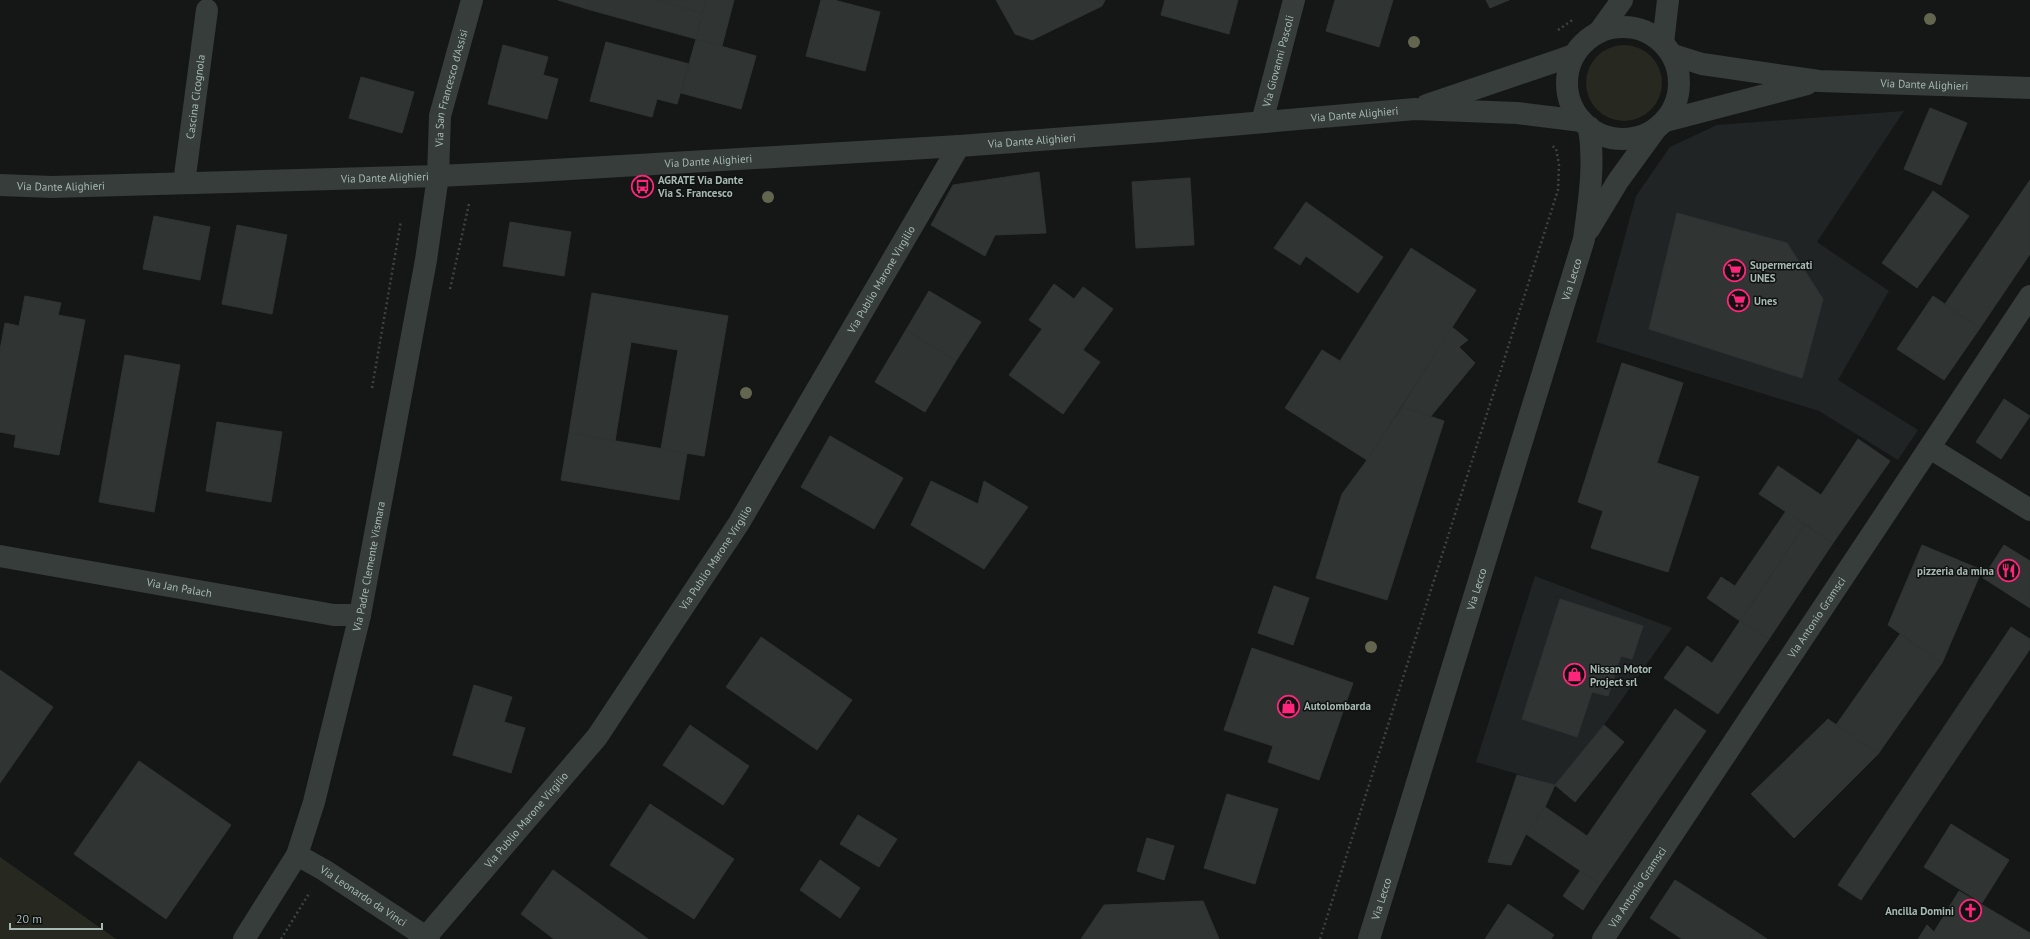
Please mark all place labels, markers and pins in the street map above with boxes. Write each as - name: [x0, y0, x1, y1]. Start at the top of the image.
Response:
- bus stop icon: AGRATE Via Dante Via S. Francesco: [629, 173, 655, 199]
- place label: AGRATE Via Dante Via S. Francesco: [657, 173, 744, 200]
- supermarket icon: Supermercati UNES: [1721, 258, 1747, 284]
- place label: Supermercati UNES: [1750, 258, 1812, 285]
- supermarket icon: Unes: [1725, 288, 1751, 314]
- place label: Unes: [1754, 294, 1777, 308]
- restaurant icon: pizzeria da mina: [1996, 558, 2022, 584]
- place label: pizzeria da mina: [1917, 564, 1994, 578]
- shop icon: Nissan Motor Project srl: [1562, 662, 1588, 688]
- place label: Nissan Motor Project srl: [1590, 662, 1652, 689]
- shop icon: Autolombarda: [1275, 693, 1301, 719]
- place label: Autolombarda: [1304, 699, 1371, 713]
- church icon: Ancilla Domini: [1957, 898, 1983, 924]
- place label: Ancilla Domini: [1885, 904, 1954, 918]

